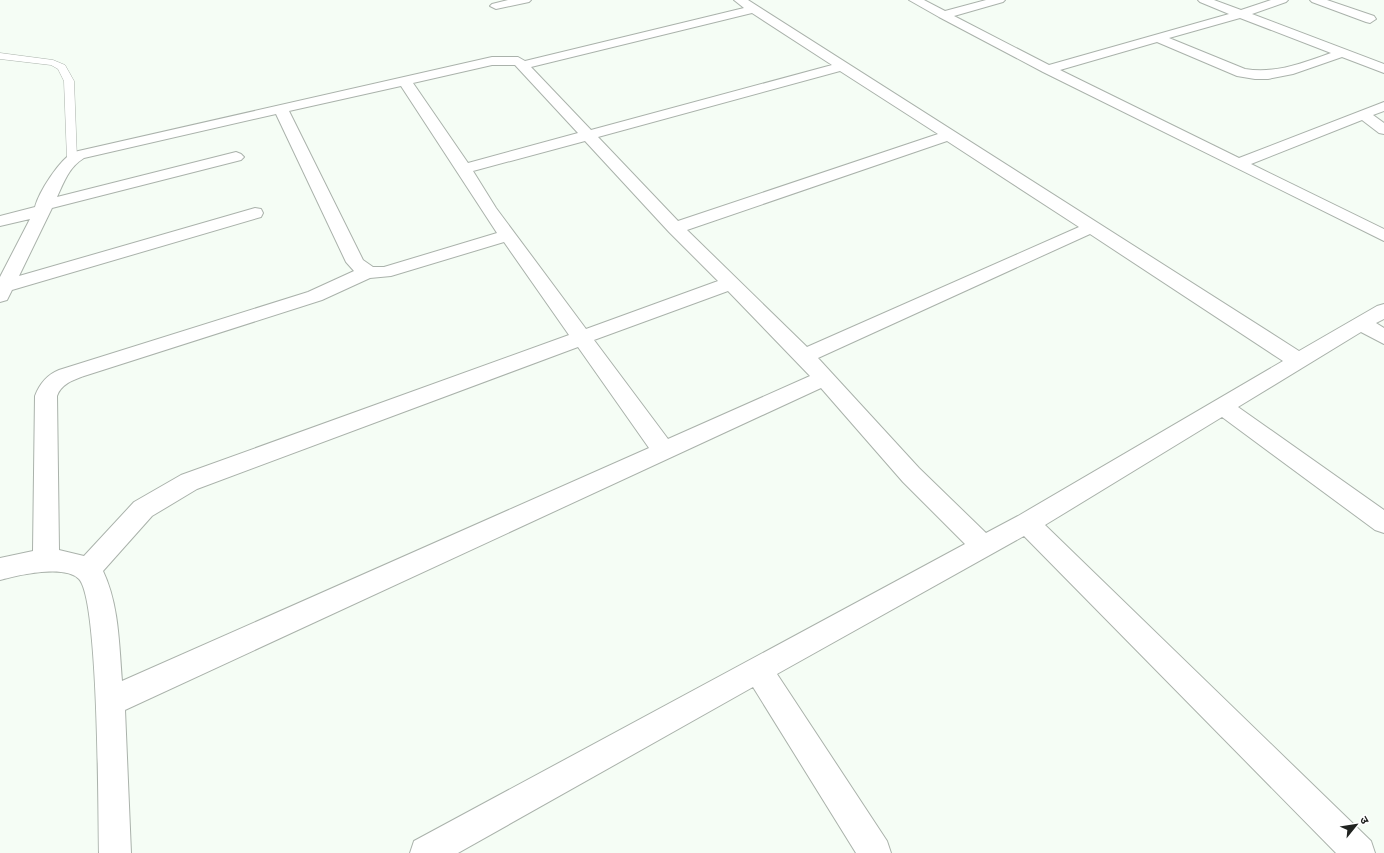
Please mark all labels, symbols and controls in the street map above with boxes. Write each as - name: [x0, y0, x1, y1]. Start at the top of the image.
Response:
- north arrow: [1336, 805, 1376, 845]
- text: उ: [1358, 814, 1372, 826]

